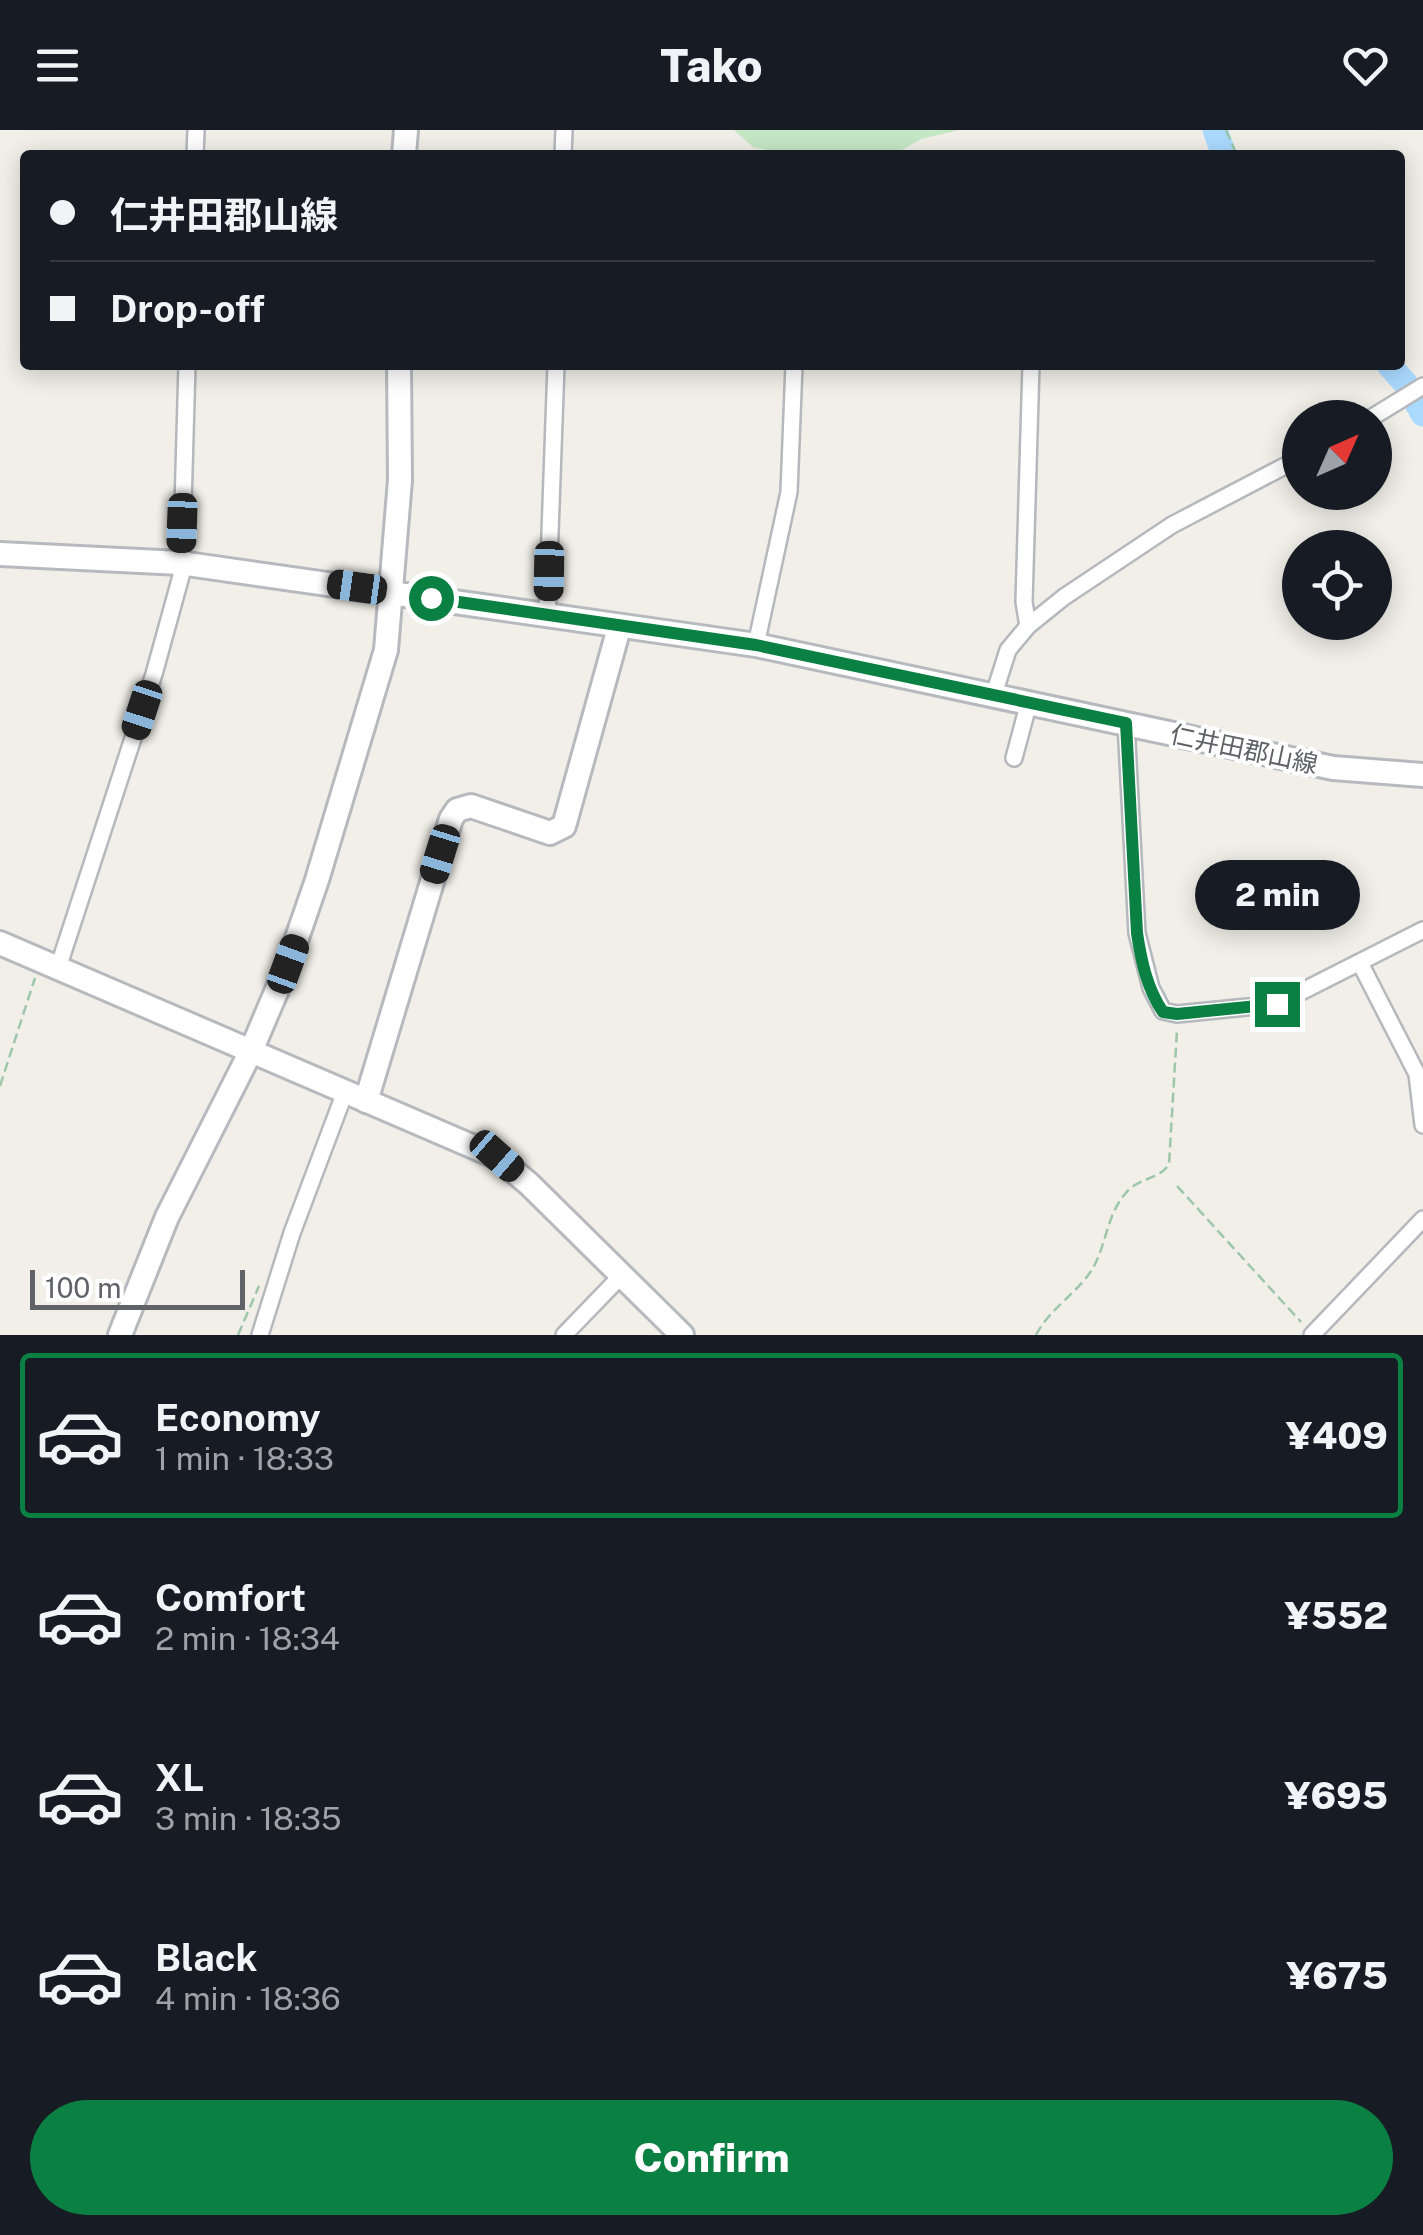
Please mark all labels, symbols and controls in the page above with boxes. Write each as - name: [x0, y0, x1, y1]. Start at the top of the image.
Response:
- icon: menu: [30, 38, 85, 93]
- icon: heart: [1338, 38, 1393, 93]
- text: Tako: [660, 39, 763, 92]
- text: 仁井田郡山線: [110, 193, 338, 238]
- text: Drop-off: [110, 286, 265, 331]
- north arrow: [1282, 400, 1392, 510]
- map controls: [1282, 400, 1392, 640]
- car: [166, 492, 198, 554]
- button: locate: [1282, 530, 1392, 640]
- car: [533, 541, 565, 601]
- car: [325, 568, 389, 606]
- route start: [409, 576, 454, 621]
- car: [118, 677, 166, 743]
- street label: 仁井田郡山線: [1168, 719, 1320, 779]
- car: [417, 821, 463, 887]
- callout: 2 min: [1194, 859, 1360, 929]
- text: 2 min: [1235, 876, 1320, 913]
- car: [264, 931, 312, 997]
- route end: [1255, 982, 1300, 1027]
- car: [465, 1125, 529, 1187]
- scale bar: [30, 1265, 245, 1310]
- text: 100 m: [45, 1271, 122, 1304]
- icon: car: [35, 1391, 125, 1481]
- text: Economy: [155, 1395, 321, 1440]
- text: ¥409: [1286, 1413, 1388, 1458]
- text: 1 min · 18:33: [155, 1440, 334, 1477]
- icon: car: [35, 1571, 125, 1661]
- text: Comfort: [155, 1575, 306, 1620]
- text: ¥552: [1285, 1593, 1388, 1638]
- text: 2 min · 18:34: [155, 1620, 340, 1657]
- icon: car: [35, 1751, 125, 1841]
- text: XL: [155, 1755, 204, 1800]
- text: ¥695: [1285, 1773, 1388, 1818]
- text: 3 min · 18:35: [155, 1800, 342, 1837]
- icon: car: [35, 1931, 125, 2021]
- text: Black: [155, 1935, 258, 1980]
- text: ¥675: [1287, 1953, 1388, 1998]
- text: 4 min · 18:36: [155, 1980, 341, 2017]
- button: Confirm: [30, 2100, 1393, 2215]

